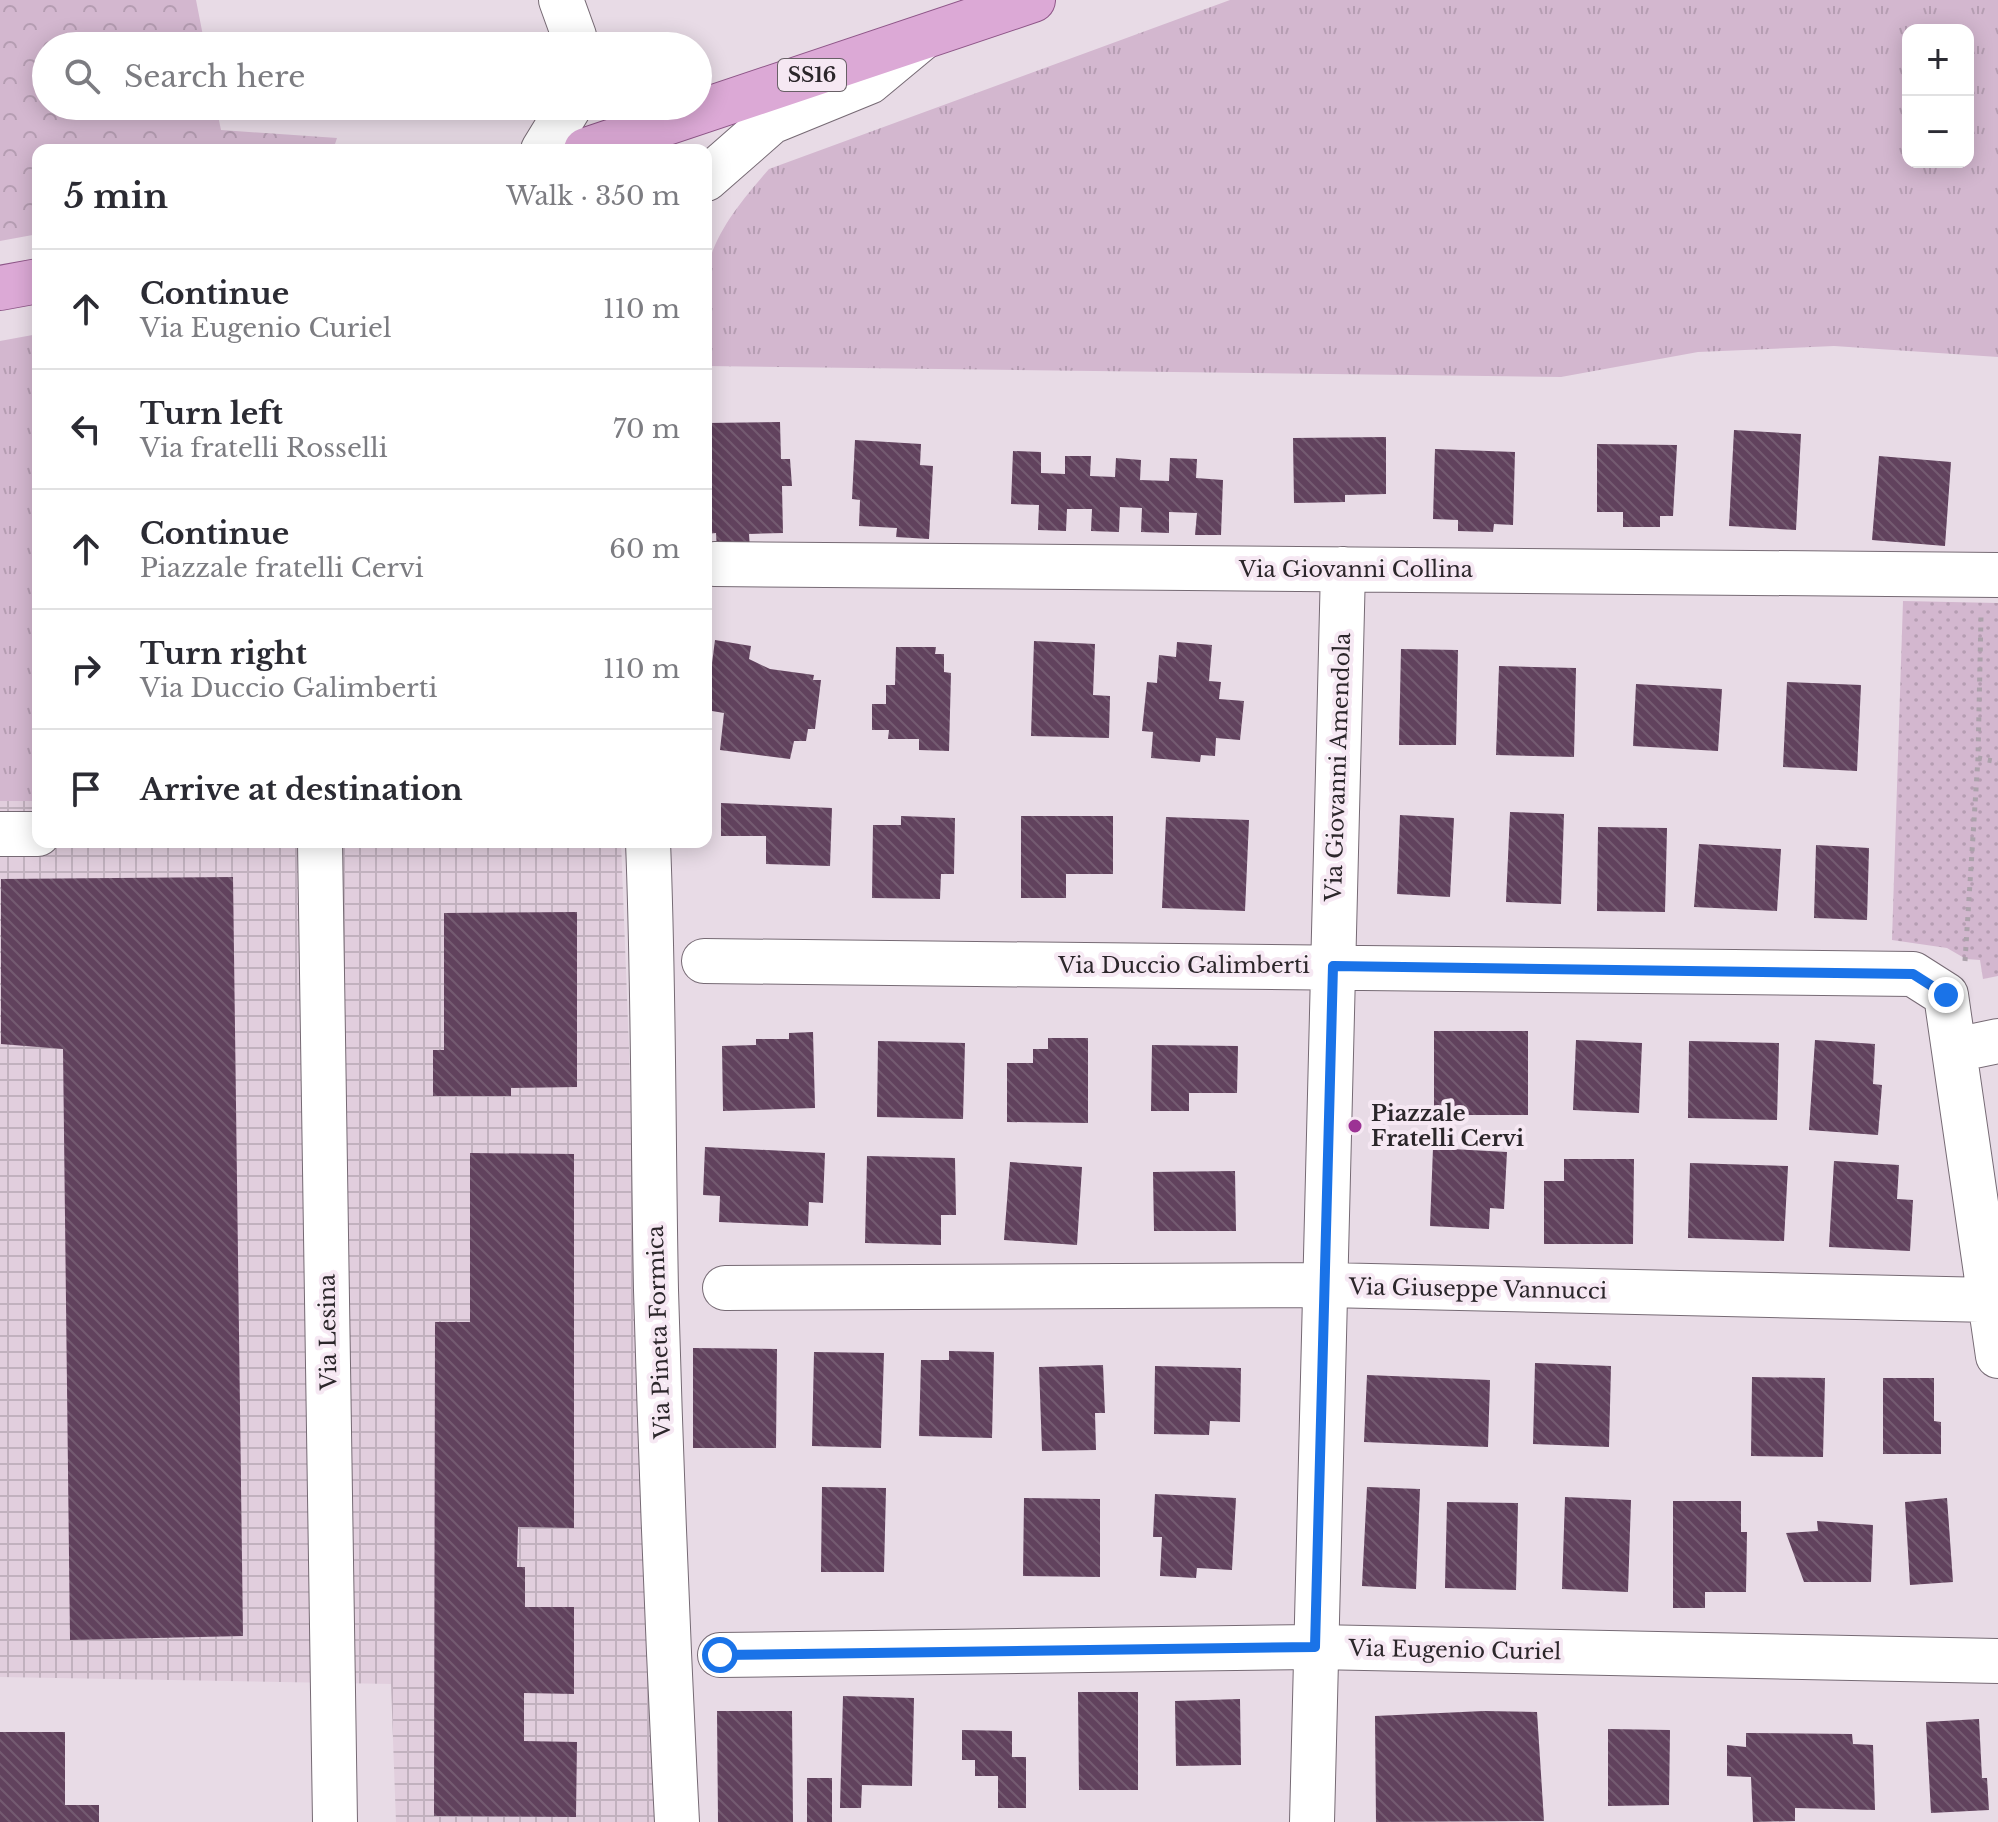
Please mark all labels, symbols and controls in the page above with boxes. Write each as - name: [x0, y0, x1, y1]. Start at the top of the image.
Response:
- map controls: [1902, 24, 1974, 168]
- button: +: [1902, 24, 1974, 96]
- search box: [32, 32, 712, 120]
- icon: search: [60, 54, 104, 98]
- text: Search here: [124, 58, 305, 95]
- road number: SS16: [778, 59, 846, 91]
- button: −: [1902, 96, 1974, 168]
- text: 5 min: [64, 175, 168, 217]
- text: Walk · 350 m: [506, 180, 680, 212]
- text: Continue: [140, 275, 289, 312]
- icon: ahead: [64, 287, 108, 331]
- text: 110 m: [603, 293, 680, 325]
- text: Via Eugenio Curiel: [140, 312, 391, 344]
- text: Turn left: [140, 395, 283, 432]
- icon: left: [64, 407, 108, 451]
- text: 70 m: [613, 413, 680, 445]
- text: Via fratelli Rosselli: [140, 432, 388, 464]
- text: Continue: [140, 515, 289, 552]
- icon: ahead: [64, 527, 108, 571]
- text: 60 m: [609, 533, 680, 565]
- text: Piazzale fratelli Cervi: [140, 552, 424, 584]
- street label: Via Giovanni Collina: [1238, 556, 1474, 583]
- street label: Via Giovanni Amendola: [1320, 631, 1356, 903]
- text: Turn right: [140, 635, 307, 672]
- icon: right: [64, 647, 108, 691]
- text: 110 m: [603, 653, 680, 685]
- text: Via Duccio Galimberti: [140, 672, 437, 704]
- icon: arrive: [64, 767, 108, 811]
- text: Arrive at destination: [140, 771, 463, 808]
- street label: Via Duccio Galimberti: [1057, 952, 1310, 979]
- route end: [1928, 977, 1964, 1013]
- place label: Piazzale Fratelli Cervi: [1371, 1100, 1524, 1152]
- marker: Piazzale Fratelli Cervi: [1346, 1117, 1364, 1135]
- street label: Via Pineta Formica: [642, 1224, 676, 1440]
- street label: Via Lesina: [313, 1273, 343, 1391]
- street label: Via Giuseppe Vannucci: [1348, 1273, 1608, 1305]
- street label: Via Eugenio Curiel: [1347, 1635, 1562, 1665]
- route start: [702, 1637, 738, 1673]

